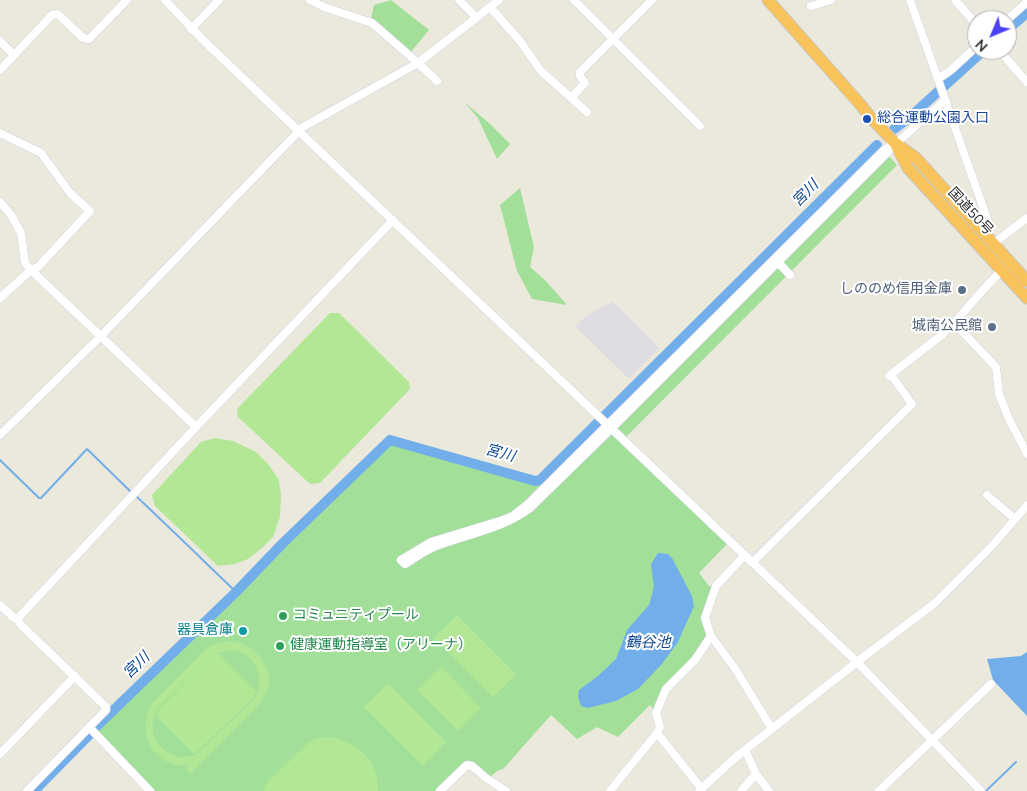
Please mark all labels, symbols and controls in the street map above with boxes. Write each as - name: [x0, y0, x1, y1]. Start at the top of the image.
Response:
- north arrow: [967, 10, 1017, 60]
- text: N: [971, 35, 992, 56]
- place label: 総合運動公園入口: [877, 111, 989, 127]
- marker: 総合運動公園入口: [861, 113, 873, 125]
- water label: 宮川: [789, 177, 823, 211]
- street label: 国道50号: [944, 185, 996, 239]
- place label: しののめ信用金庫: [840, 282, 952, 298]
- marker: しののめ信用金庫: [956, 284, 968, 296]
- place label: 城南公民館: [912, 319, 982, 335]
- marker: 城南公民館: [986, 321, 998, 333]
- water label: 宮川: [483, 441, 517, 467]
- place label: コミュニティプール: [293, 608, 419, 624]
- marker: コミュニティプール: [277, 610, 289, 622]
- place label: 器具倉庫: [177, 623, 233, 639]
- marker: 器具倉庫: [237, 625, 249, 637]
- water label: 鶴谷池: [626, 634, 670, 652]
- place label: 健康運動指導室（アリーナ）: [290, 638, 472, 654]
- marker: 健康運動指導室（アリーナ）: [274, 640, 286, 652]
- water label: 宮川: [120, 649, 154, 683]

